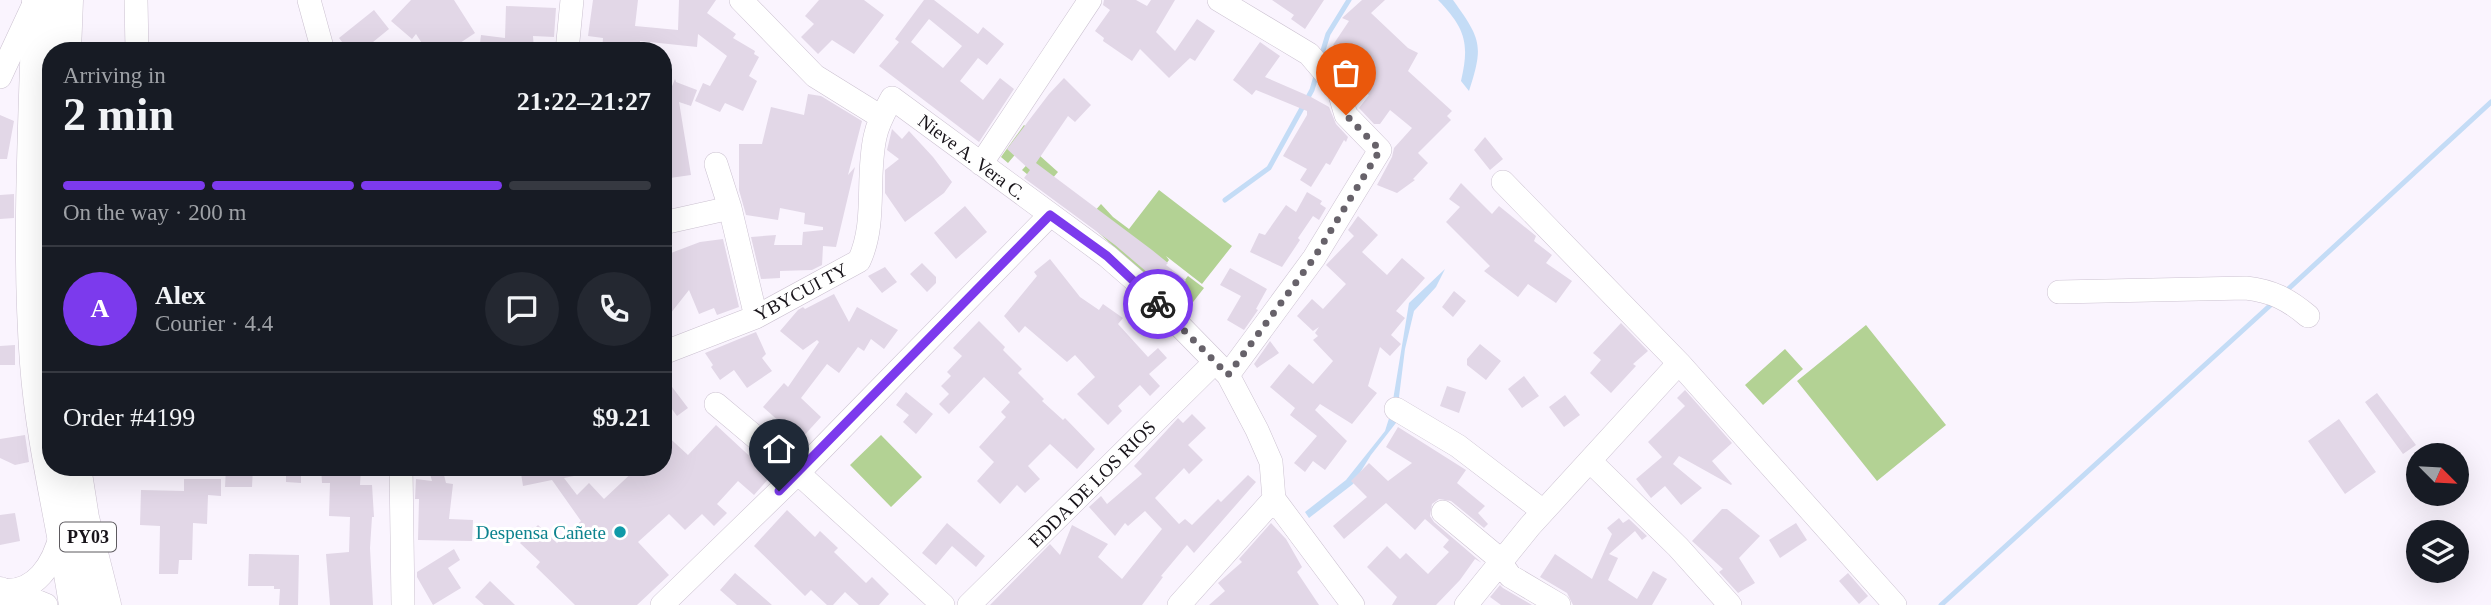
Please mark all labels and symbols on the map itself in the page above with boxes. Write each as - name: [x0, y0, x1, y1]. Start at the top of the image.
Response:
- pin: [1316, 43, 1376, 115]
- street label: Nieve A. Vera C.: [914, 110, 1030, 204]
- street label: YBYCUI TY: [751, 259, 851, 325]
- courier: [1123, 269, 1193, 339]
- street label: EDDA DE LOS RIOS: [1024, 416, 1160, 552]
- pin: [749, 419, 809, 491]
- north arrow: [2406, 443, 2469, 506]
- road number: PY03: [60, 522, 116, 552]
- place label: Despensa Cañete: [476, 522, 606, 543]
- marker: Despensa Cañete: [612, 524, 628, 540]

